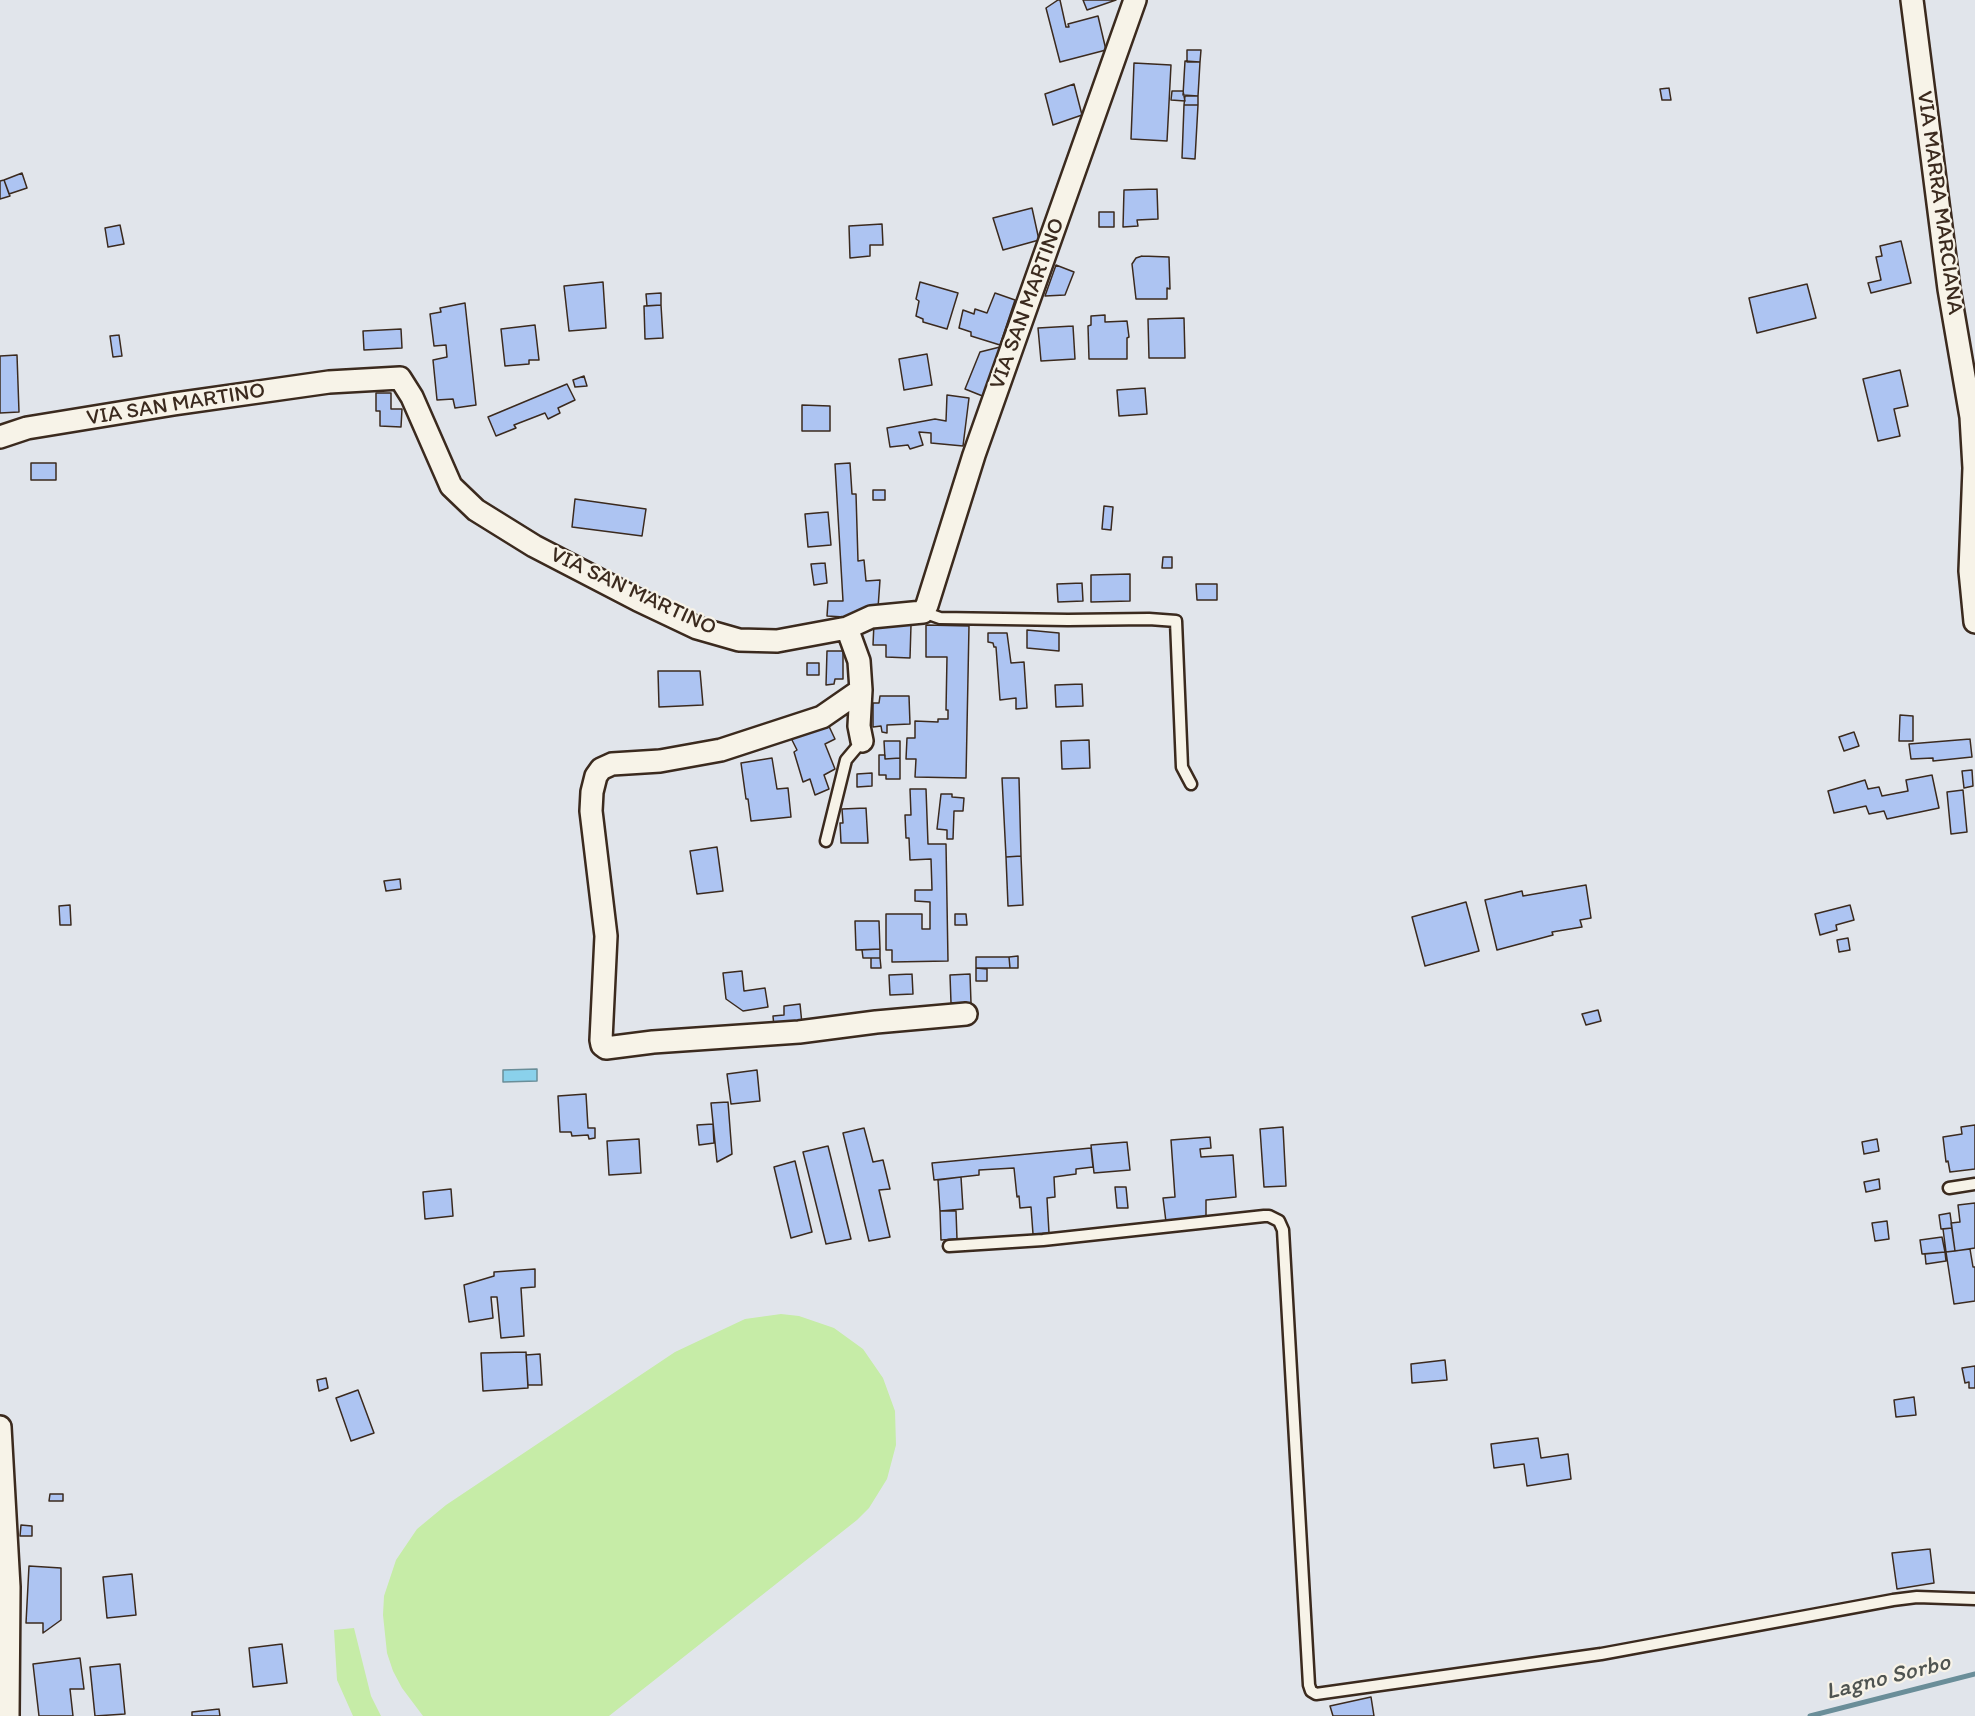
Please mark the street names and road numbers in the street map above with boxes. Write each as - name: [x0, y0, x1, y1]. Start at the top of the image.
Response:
- street label: VIA MARRA MARCIANA: [1910, 89, 1968, 317]
- street label: VIA SAN MARTINO: [985, 215, 1071, 393]
- street label: VIA SAN MARTINO: [85, 378, 267, 432]
- street label: VIA SAN MARTINO: [546, 542, 720, 642]

